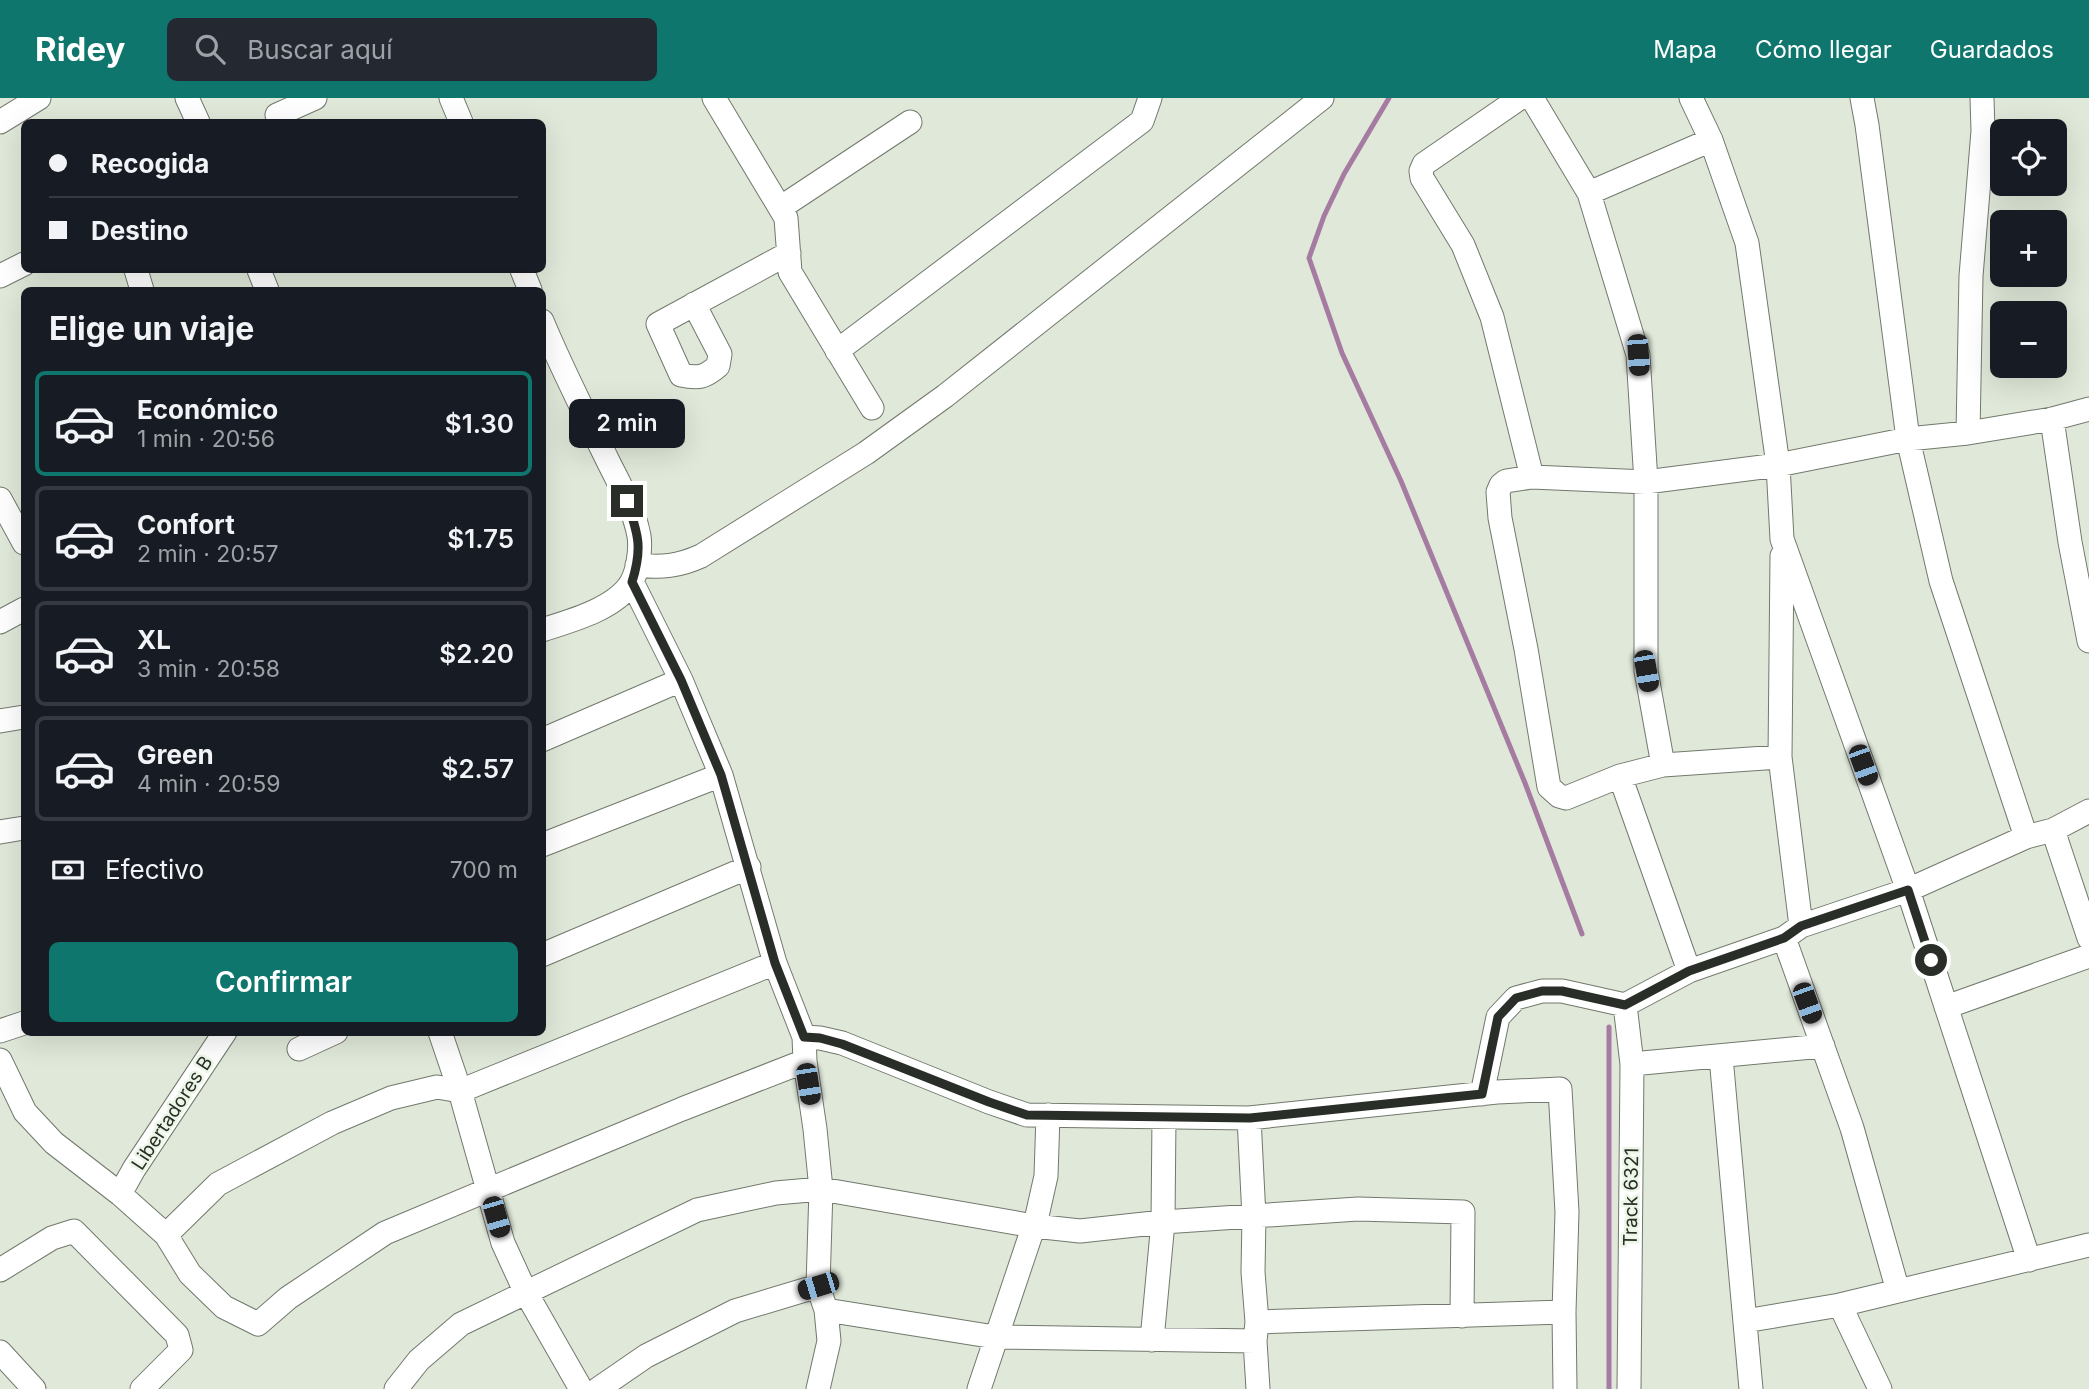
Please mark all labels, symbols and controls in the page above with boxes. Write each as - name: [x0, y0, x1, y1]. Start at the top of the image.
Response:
- search box: [167, 18, 657, 81]
- text: Ridey: [35, 29, 125, 69]
- icon: search: [191, 30, 229, 68]
- text: Buscar aquí: [247, 34, 392, 65]
- text: Mapa: [1653, 35, 1717, 64]
- text: Cómo llegar: [1755, 35, 1892, 64]
- text: Guardados: [1930, 35, 2054, 64]
- map controls: [1990, 119, 2067, 378]
- button: locate: [1990, 119, 2067, 196]
- text: Recogida: [91, 148, 209, 179]
- button: +: [1990, 210, 2067, 287]
- text: Destino: [91, 215, 189, 246]
- button: −: [1990, 301, 2067, 378]
- text: Elige un viaje: [49, 309, 254, 348]
- car: [1627, 333, 1650, 377]
- icon: car: [53, 392, 116, 455]
- text: Económico: [137, 394, 278, 425]
- callout: 2 min: [569, 400, 685, 448]
- text: $1.30: [445, 408, 514, 439]
- text: 2 min: [597, 409, 657, 437]
- text: 1 min · 20:56: [137, 425, 275, 453]
- route end: [611, 485, 643, 517]
- icon: car: [53, 507, 116, 570]
- text: Confort: [137, 509, 235, 540]
- text: $1.75: [447, 523, 514, 554]
- text: 2 min · 20:57: [137, 540, 279, 568]
- icon: car: [53, 622, 116, 685]
- text: XL: [137, 624, 171, 655]
- text: $2.20: [439, 638, 514, 669]
- car: [1633, 648, 1660, 694]
- text: 3 min · 20:58: [137, 655, 280, 683]
- icon: car: [53, 737, 116, 800]
- text: Green: [137, 739, 214, 770]
- car: [1846, 742, 1881, 788]
- text: $2.57: [442, 753, 514, 784]
- text: 4 min · 20:59: [137, 770, 281, 798]
- icon: cash: [49, 851, 87, 889]
- text: Efectivo: [105, 854, 204, 885]
- text: 700 m: [450, 856, 518, 884]
- button: Confirmar: [49, 942, 518, 1022]
- route start: [1915, 944, 1947, 976]
- car: [1790, 980, 1825, 1026]
- street label: Libertadores B: [127, 1052, 217, 1174]
- car: [795, 1062, 822, 1106]
- street label: Track 6321: [1619, 1148, 1643, 1246]
- car: [481, 1194, 512, 1240]
- car: [795, 1270, 842, 1302]

